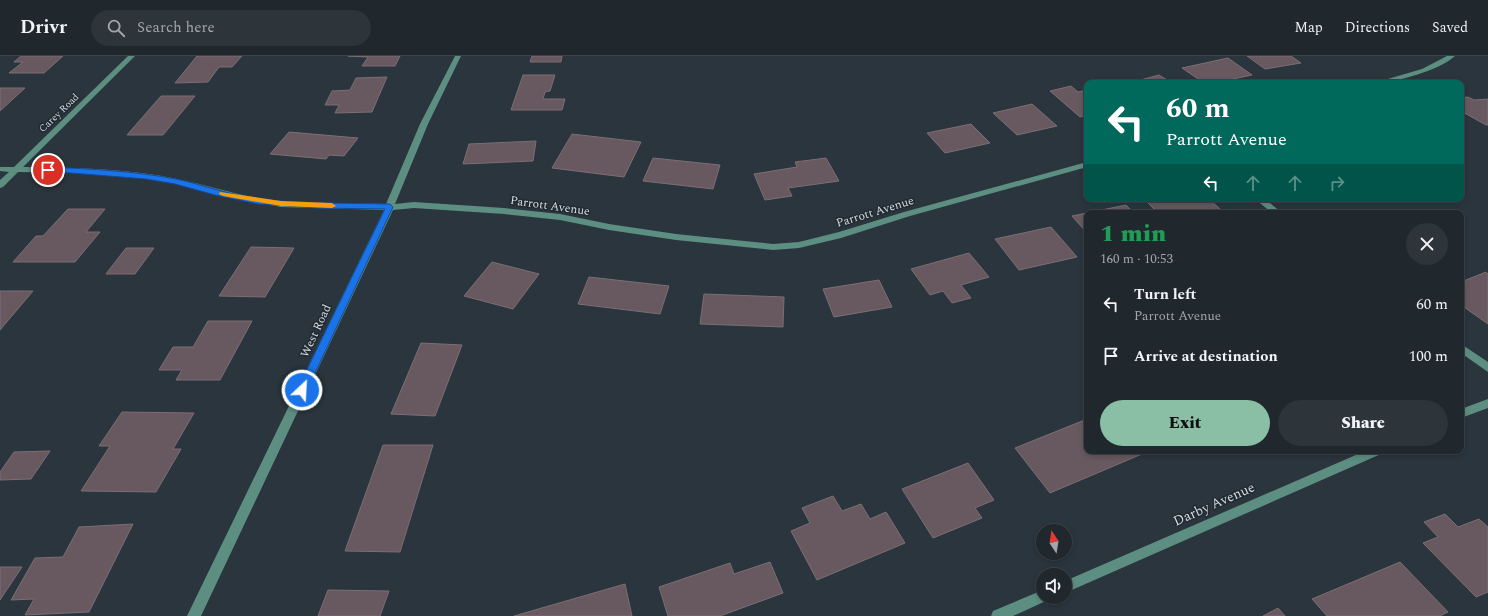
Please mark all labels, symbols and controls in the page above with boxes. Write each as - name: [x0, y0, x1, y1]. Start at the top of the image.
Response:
- search box: [91, 10, 371, 46]
- text: Drivr: [20, 13, 67, 42]
- text: Search here: [137, 16, 215, 39]
- icon: search: [105, 17, 127, 39]
- text: Map: [1295, 17, 1323, 38]
- text: Directions: [1345, 17, 1410, 38]
- text: Saved: [1432, 17, 1468, 38]
- text: 60 m: [1166, 87, 1230, 130]
- street label: Carey Road: [35, 89, 83, 136]
- icon: left: [1100, 96, 1152, 148]
- text: Parrott Avenue: [1166, 126, 1287, 153]
- pin: [31, 153, 65, 187]
- icon: arrive: [37, 159, 59, 181]
- icon: left: [1200, 172, 1222, 194]
- icon: ahead: [1242, 172, 1264, 194]
- icon: ahead: [1284, 172, 1306, 194]
- icon: right: [1326, 172, 1348, 194]
- street label: Parrott Avenue: [509, 191, 591, 221]
- street label: Parrott Avenue: [834, 191, 916, 233]
- text: 1 min: [1100, 216, 1166, 252]
- button: close: [1406, 223, 1448, 265]
- text: 160 m · 10:53: [1100, 249, 1173, 269]
- text: Turn left: [1134, 283, 1196, 306]
- icon: left: [1100, 293, 1122, 315]
- text: 60 m: [1416, 293, 1448, 316]
- street label: West Road: [295, 301, 337, 361]
- text: Parrott Avenue: [1134, 306, 1221, 326]
- icon: arrive: [1100, 345, 1122, 367]
- text: Arrive at destination: [1134, 345, 1278, 368]
- text: 100 m: [1409, 345, 1448, 368]
- position arrow: [281, 369, 323, 411]
- button: Exit: [1100, 400, 1270, 446]
- button: Share: [1278, 400, 1448, 446]
- street label: Darby Avenue: [1170, 477, 1258, 531]
- north arrow: [1036, 524, 1072, 560]
- map controls: [1036, 524, 1072, 604]
- button: sound: [1036, 568, 1072, 604]

